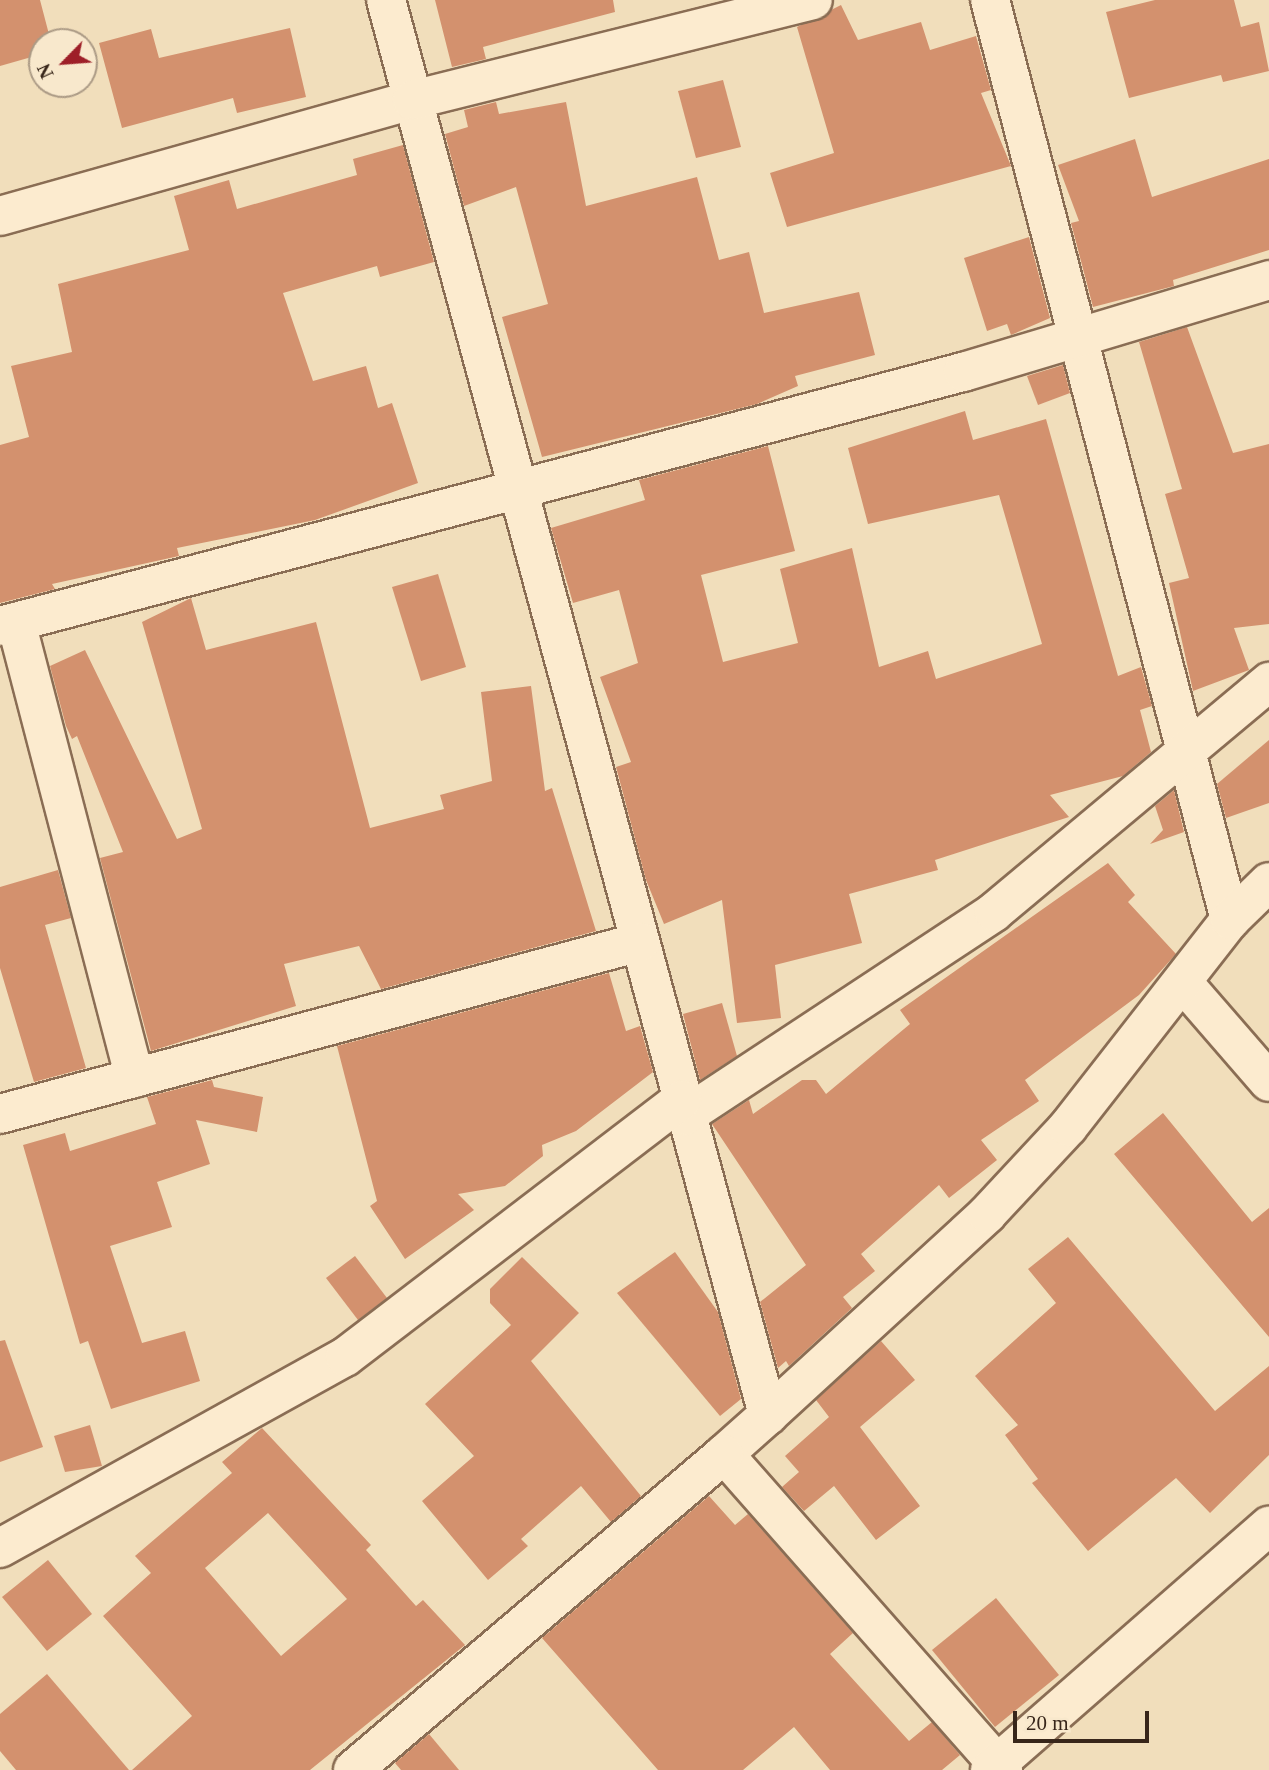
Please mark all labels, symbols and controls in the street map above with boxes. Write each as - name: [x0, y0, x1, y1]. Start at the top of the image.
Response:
- north arrow: [28, 28, 98, 98]
- text: N: [33, 61, 58, 82]
- scale bar: [1017, 1696, 1154, 1740]
- text: 20 m: [1026, 1711, 1069, 1735]

